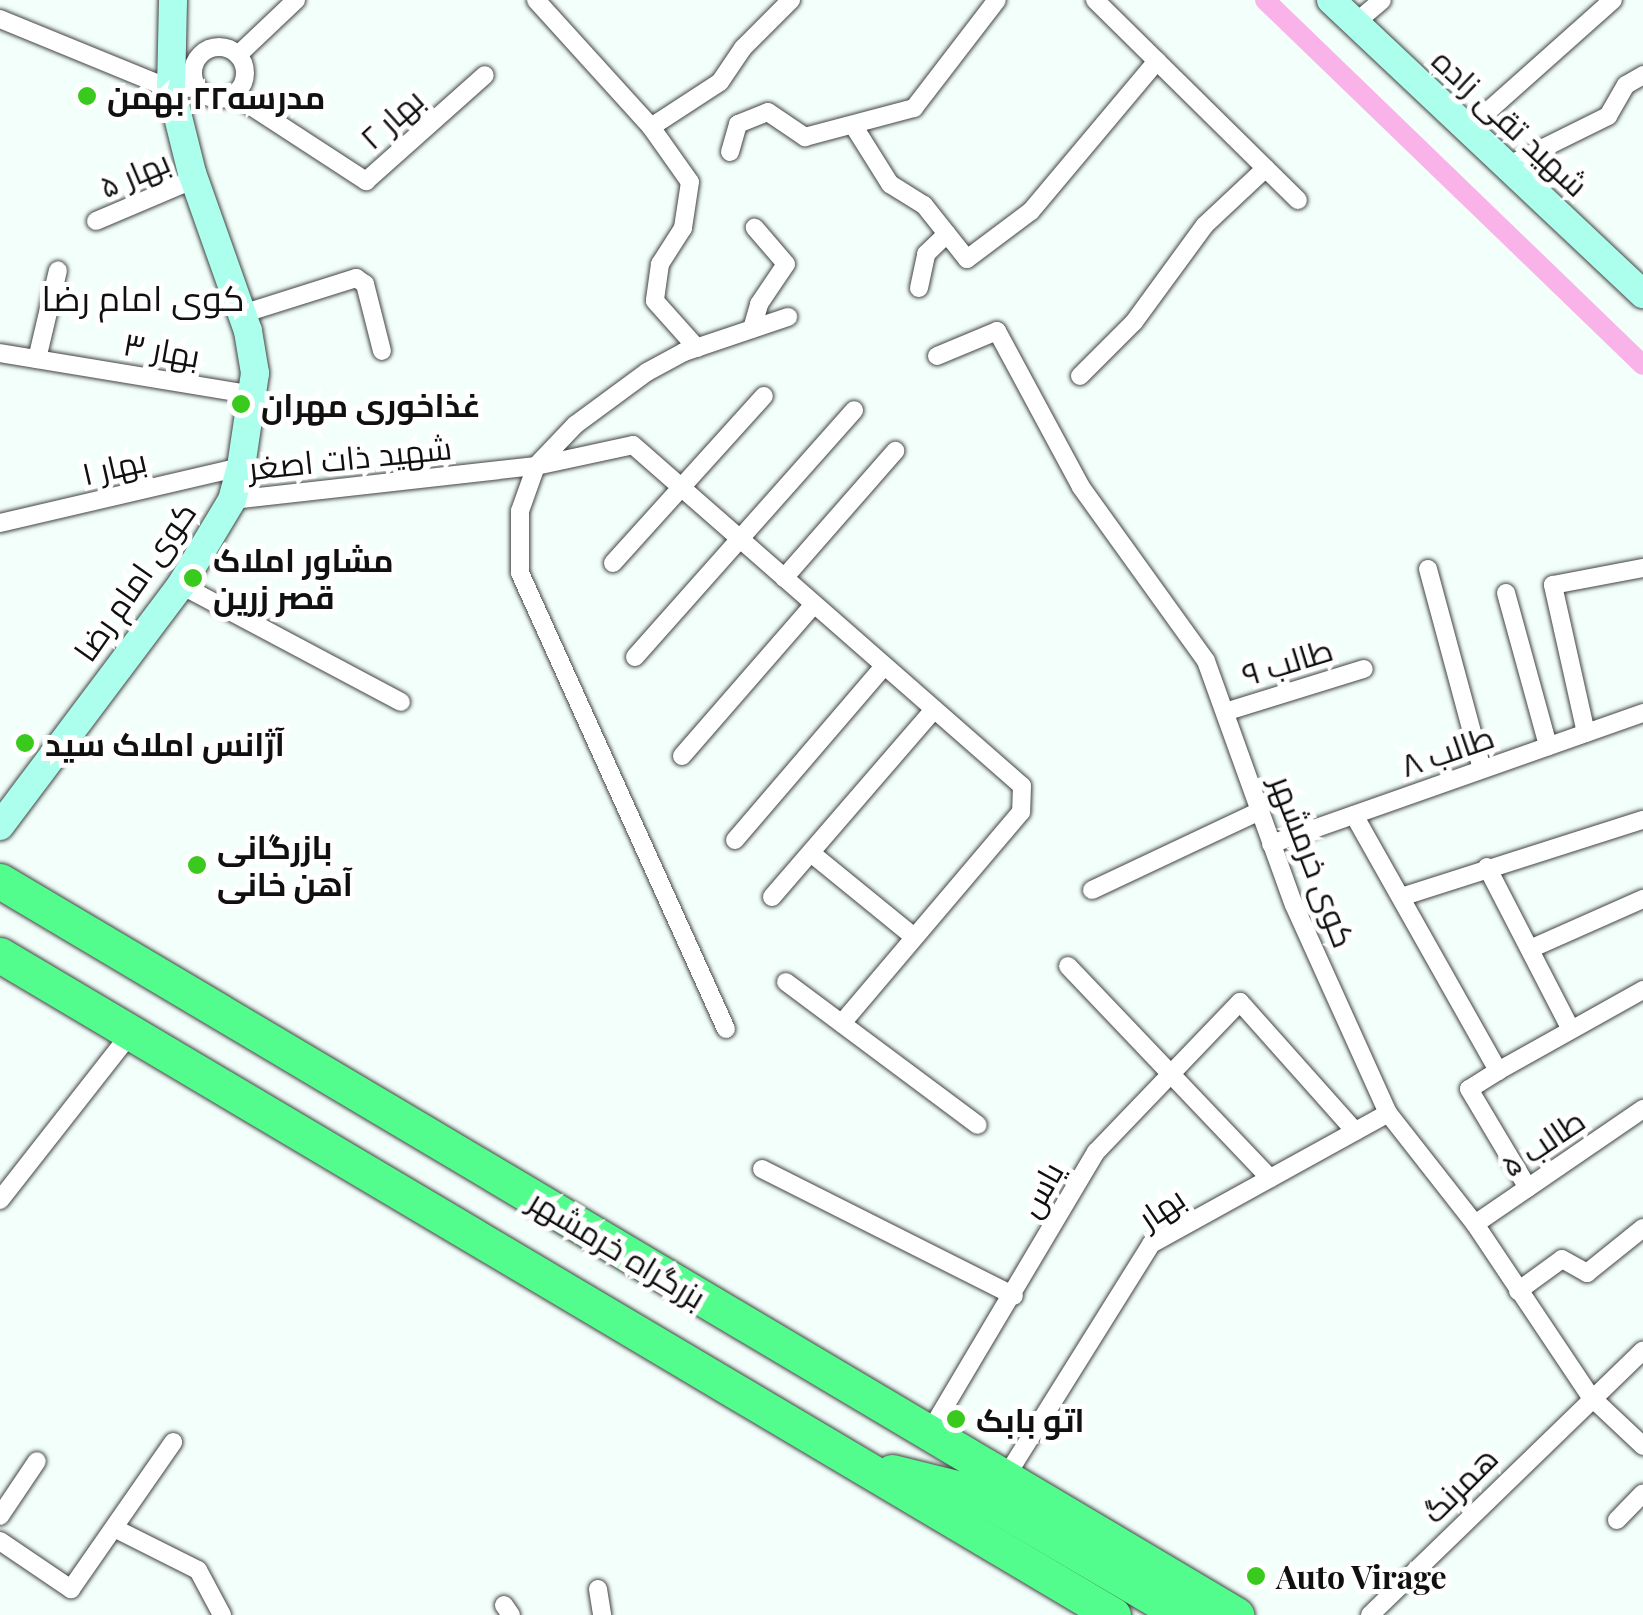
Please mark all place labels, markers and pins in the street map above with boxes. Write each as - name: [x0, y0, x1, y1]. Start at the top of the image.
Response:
- place label: مدرسه۲۲ بهمن: [107, 77, 325, 115]
- marker: مدرسه۲۲ بهمن: [76, 85, 98, 107]
- place label: غذاخوری مهران: [261, 385, 481, 423]
- marker: غذاخوری مهران: [230, 393, 252, 415]
- place label: مشاور املاک قصر زرین: [213, 541, 394, 616]
- marker: مشاور املاک قصر زرین: [182, 567, 204, 589]
- place label: آژانس املاک سید: [45, 724, 285, 762]
- marker: آژانس املاک سید: [14, 732, 36, 754]
- place label: بازرگانی آهن خانی: [217, 828, 353, 903]
- marker: بازرگانی آهن خانی: [186, 854, 208, 876]
- place label: اتو بابک: [976, 1400, 1085, 1438]
- marker: اتو بابک: [945, 1408, 967, 1430]
- place label: Auto Virage: [1276, 1557, 1448, 1595]
- marker: Auto Virage: [1245, 1565, 1267, 1587]

